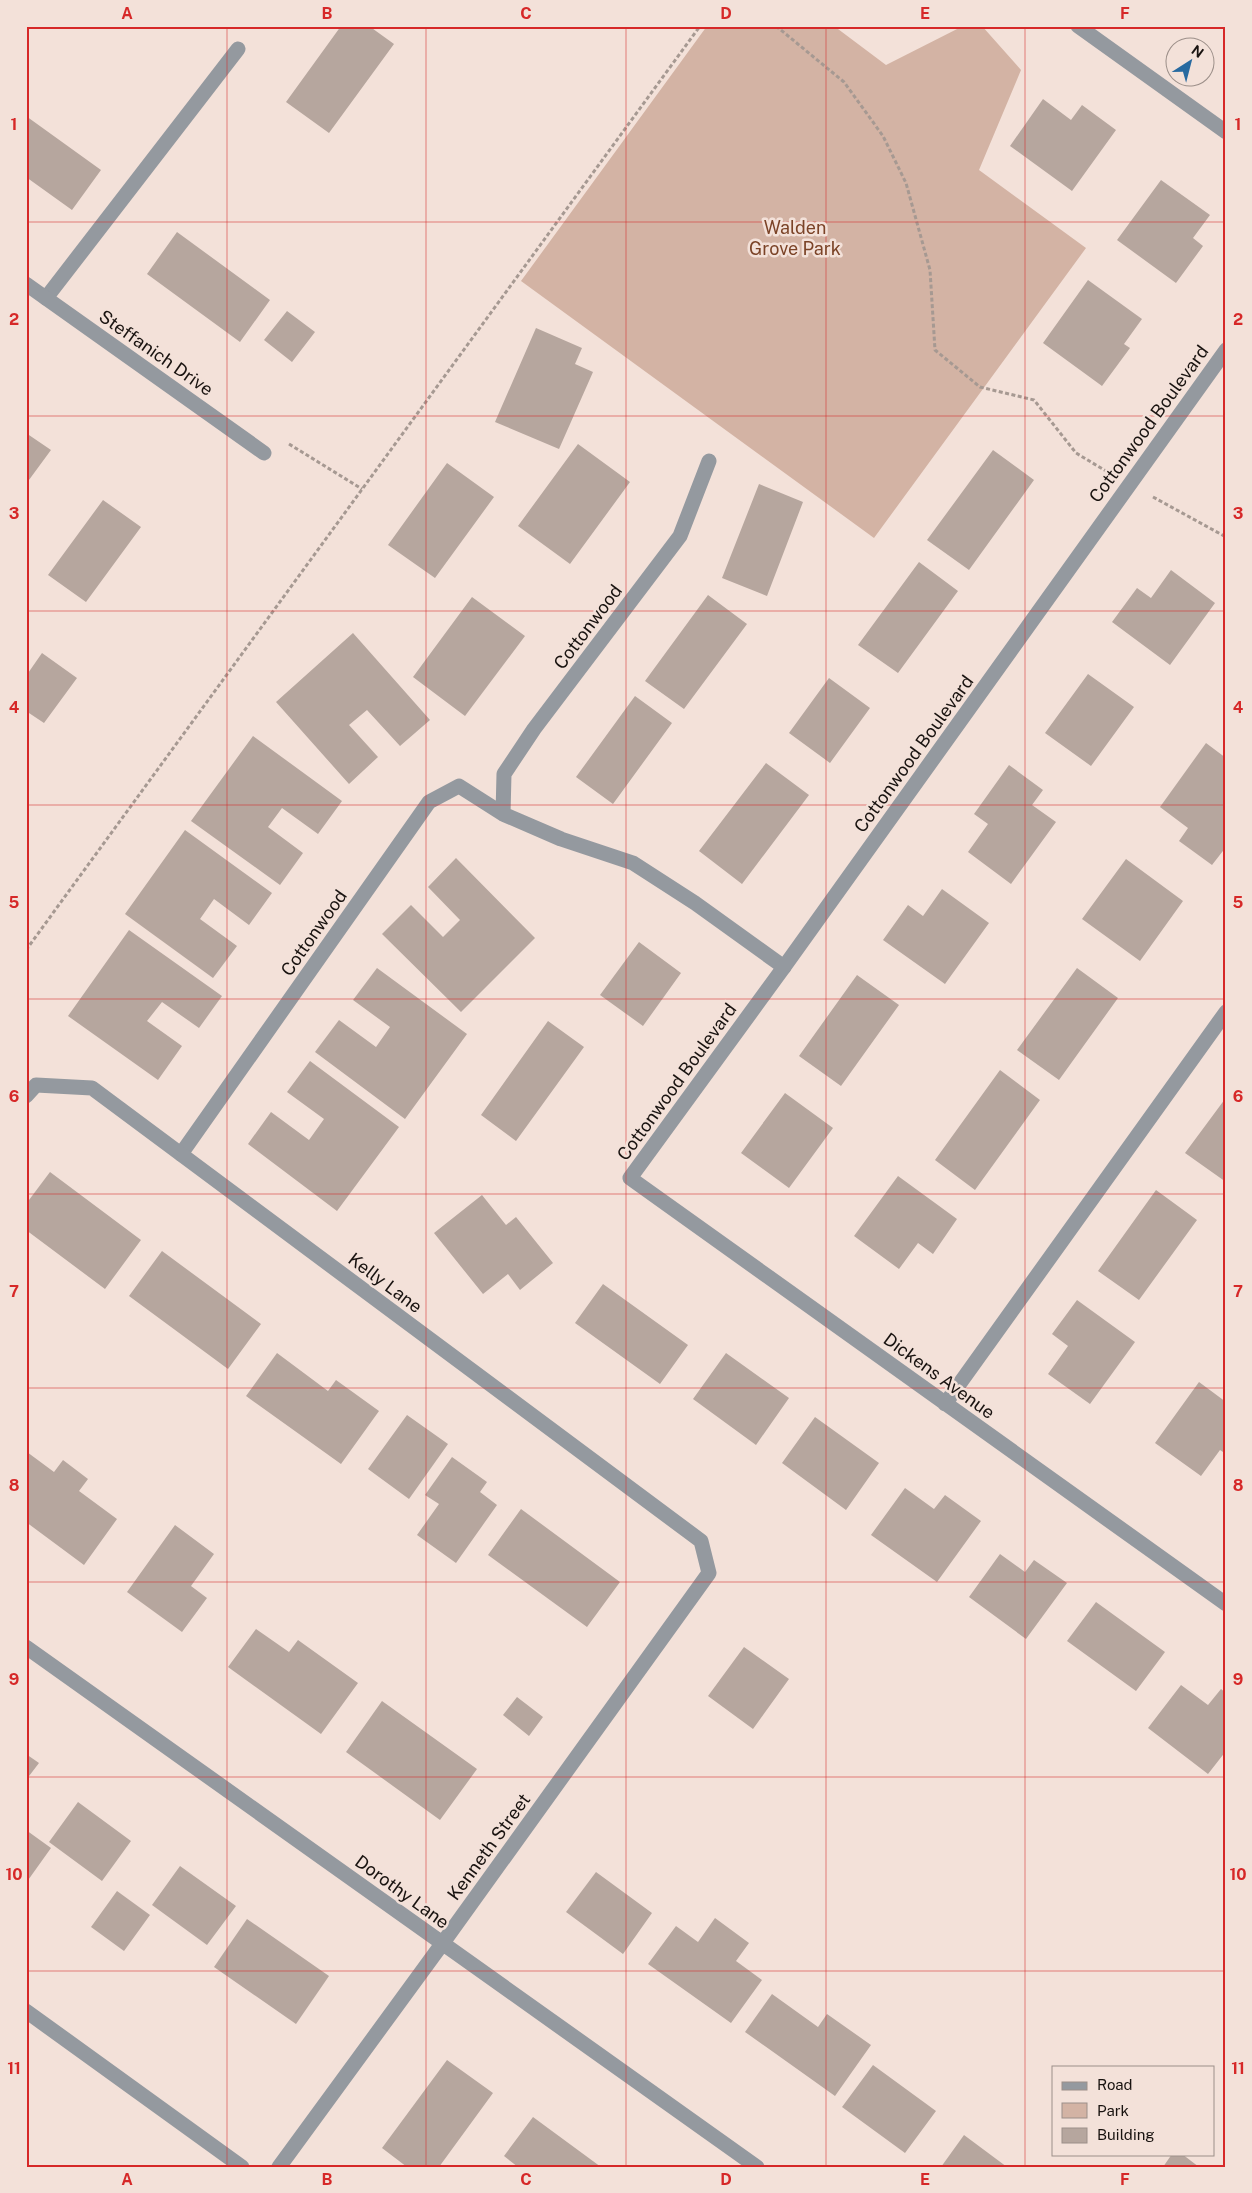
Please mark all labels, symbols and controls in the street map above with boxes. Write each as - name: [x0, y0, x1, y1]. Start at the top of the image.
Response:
- text: A: [121, 4, 133, 23]
- text: B: [322, 4, 333, 23]
- text: C: [520, 4, 532, 23]
- text: D: [720, 4, 732, 23]
- text: E: [920, 4, 930, 23]
- text: F: [1120, 4, 1130, 23]
- north arrow: [1164, 38, 1214, 88]
- text: N: [1189, 42, 1207, 61]
- text: 1: [11, 115, 17, 134]
- text: 1: [1235, 115, 1241, 134]
- park label: Walden Grove Park: [749, 217, 841, 259]
- street label: Steffanich Drive: [95, 305, 217, 400]
- text: 2: [9, 310, 19, 329]
- text: 2: [1233, 310, 1243, 329]
- street label: Cottonwood Boulevard: [1085, 341, 1213, 506]
- text: 3: [9, 504, 19, 523]
- text: 3: [1233, 504, 1243, 523]
- street label: Cottonwood: [549, 580, 626, 673]
- street label: Cottonwood Boulevard: [850, 671, 978, 836]
- text: 4: [9, 698, 20, 717]
- text: 4: [1233, 698, 1244, 717]
- street label: Cottonwood: [276, 886, 351, 980]
- text: 5: [9, 893, 20, 912]
- text: 5: [1233, 893, 1244, 912]
- street label: Cottonwood Boulevard: [613, 999, 741, 1164]
- text: 6: [9, 1087, 19, 1106]
- text: 6: [1233, 1087, 1243, 1106]
- street label: Kelly Lane: [344, 1248, 426, 1317]
- text: 7: [9, 1282, 19, 1301]
- text: 7: [1233, 1282, 1243, 1301]
- street label: Dickens Avenue: [880, 1328, 999, 1423]
- text: 8: [9, 1476, 20, 1495]
- text: 8: [1233, 1476, 1244, 1495]
- text: 9: [9, 1670, 19, 1689]
- text: 9: [1233, 1670, 1243, 1689]
- street label: Kenneth Street: [443, 1789, 534, 1904]
- street label: Dorothy Lane: [351, 1850, 453, 1933]
- text: 10: [5, 1865, 23, 1884]
- text: 10: [1229, 1865, 1247, 1884]
- text: 11: [7, 2059, 21, 2078]
- text: 11: [1231, 2059, 1245, 2078]
- legend: [1052, 2066, 1214, 2156]
- text: Road: [1097, 2076, 1133, 2093]
- text: Park: [1097, 2102, 1129, 2119]
- text: Building: [1097, 2126, 1155, 2143]
- text: A: [121, 2170, 133, 2189]
- text: B: [322, 2170, 333, 2189]
- text: C: [520, 2170, 532, 2189]
- text: D: [720, 2170, 732, 2189]
- text: E: [920, 2170, 930, 2189]
- text: F: [1120, 2170, 1130, 2189]

